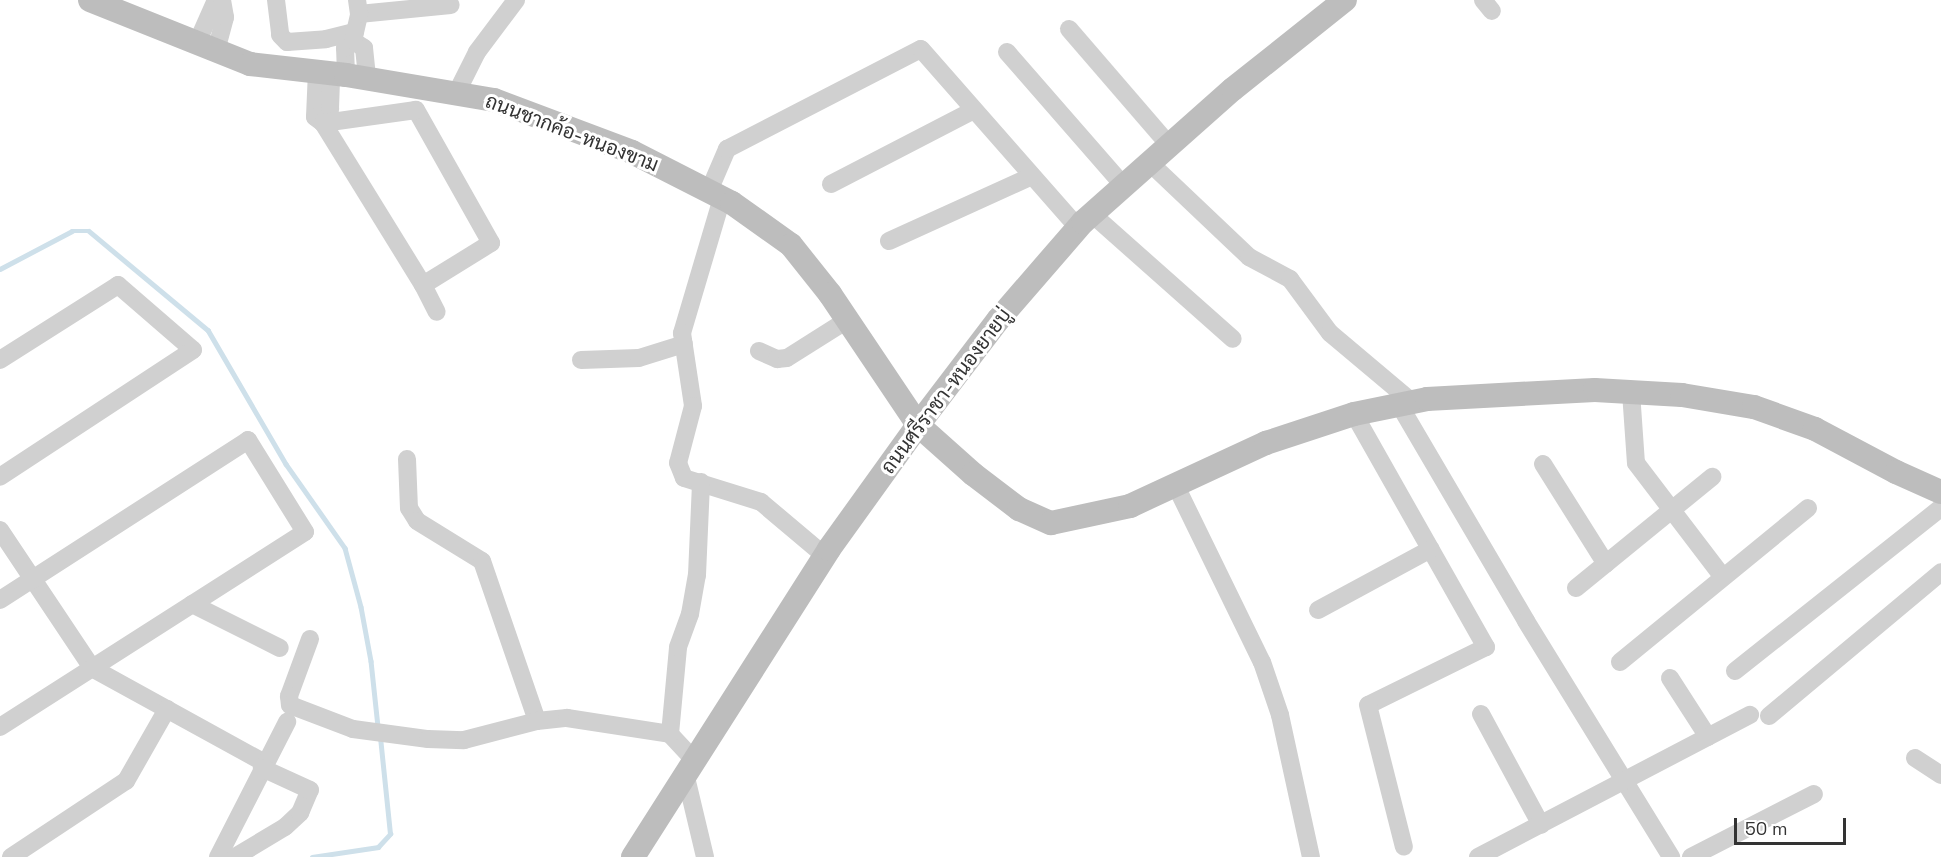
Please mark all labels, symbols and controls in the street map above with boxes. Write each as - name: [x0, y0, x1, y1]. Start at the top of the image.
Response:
- street label: ถนนชากค้อ-หนองขาม: [482, 89, 662, 177]
- street label: ถนนศรีราชา-หนองยายบู่: [876, 304, 1016, 478]
- scale bar: [1737, 806, 1850, 844]
- text: 50 m: [1745, 817, 1787, 840]

